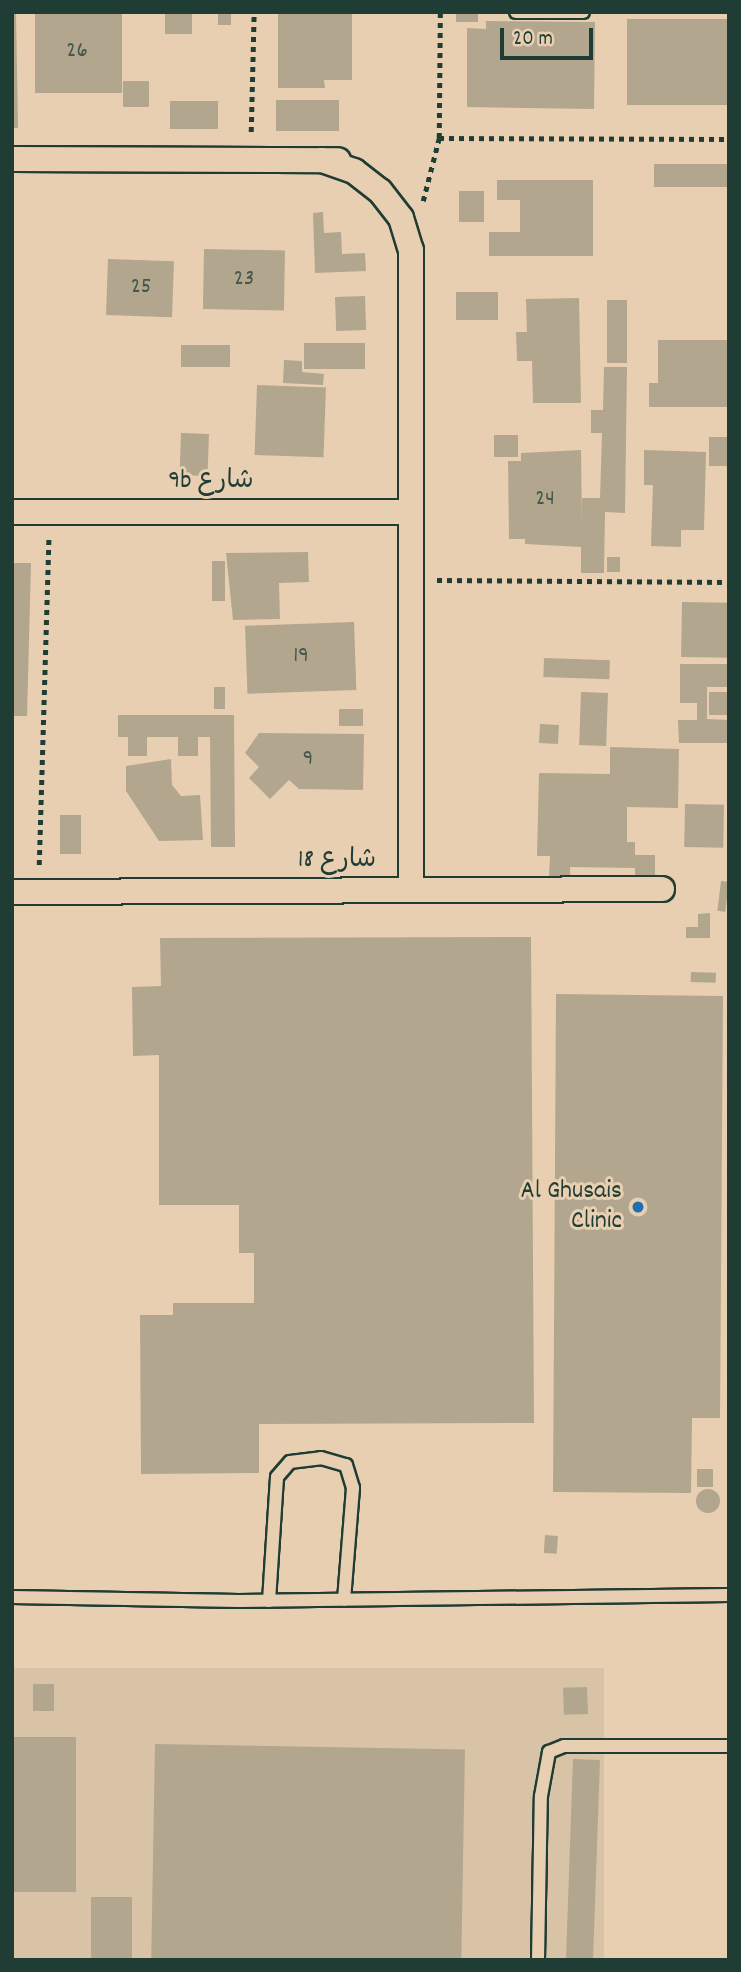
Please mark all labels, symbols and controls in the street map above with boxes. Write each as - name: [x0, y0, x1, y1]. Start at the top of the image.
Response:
- scale bar: [503, 14, 596, 58]
- text: 20 m: [513, 25, 553, 55]
- house number: 26: [66, 38, 88, 66]
- house number: 23: [234, 266, 254, 294]
- house number: 25: [131, 274, 151, 302]
- street label: 9b شارع: [168, 466, 254, 498]
- house number: 24: [535, 486, 555, 514]
- house number: 19: [293, 643, 309, 671]
- house number: 9: [303, 746, 313, 774]
- street label: شارع 18: [298, 845, 376, 877]
- place label: Al Ghusais Clinic: [521, 1176, 622, 1238]
- marker: Al Ghusais Clinic: [628, 1197, 648, 1217]

